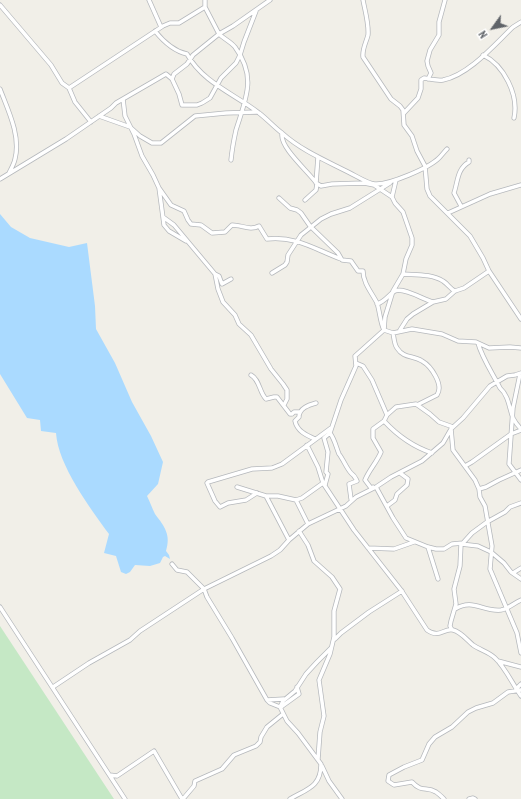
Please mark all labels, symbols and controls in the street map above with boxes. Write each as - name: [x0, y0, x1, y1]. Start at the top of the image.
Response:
- north arrow: [473, 8, 513, 48]
- text: N: [475, 28, 490, 41]

